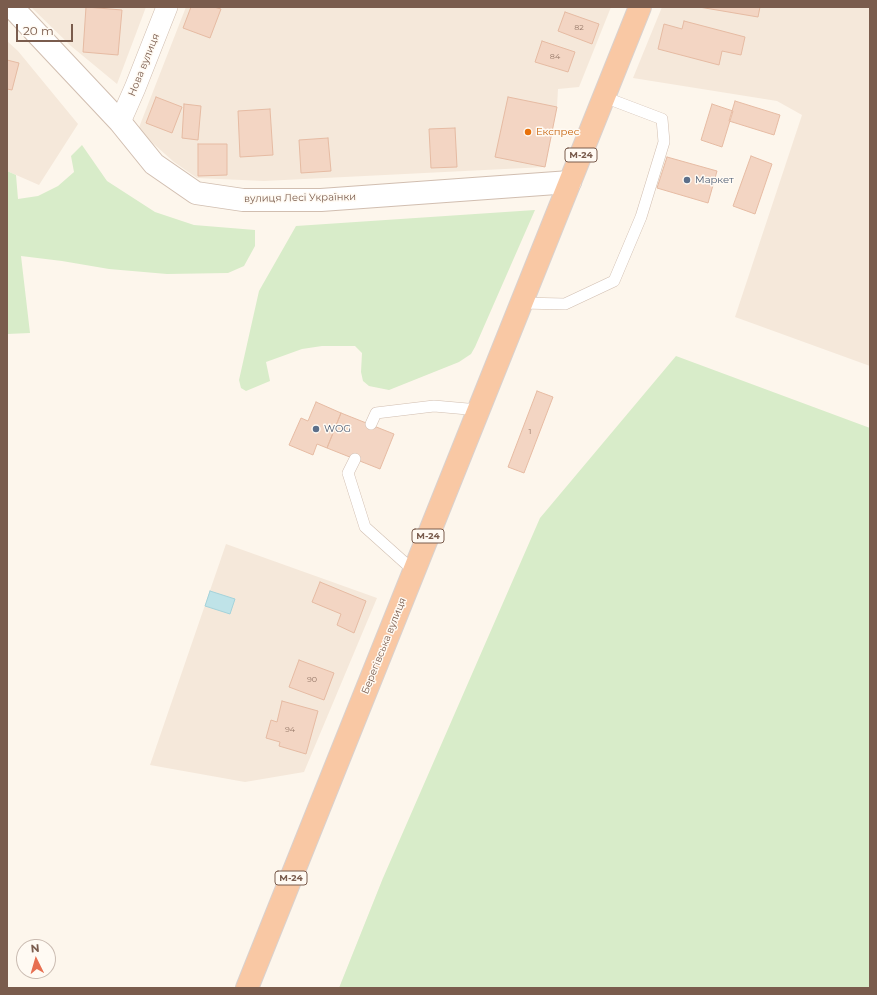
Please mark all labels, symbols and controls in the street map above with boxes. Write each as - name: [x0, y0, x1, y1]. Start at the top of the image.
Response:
- scale bar: [18, 16, 75, 42]
- text: 20 m: [23, 23, 54, 38]
- house number: 82: [574, 23, 584, 33]
- street label: Нова вулиця: [126, 32, 162, 98]
- house number: 84: [550, 52, 560, 62]
- place label: Експрес: [536, 126, 579, 138]
- marker: Експрес: [523, 127, 533, 137]
- road number: М-24: [565, 148, 597, 162]
- place label: Маркет: [695, 174, 734, 186]
- marker: Маркет: [682, 175, 692, 185]
- street label: вулиця Лесі Українки: [244, 191, 356, 205]
- place label: WOG: [324, 423, 351, 435]
- marker: WOG: [311, 424, 321, 434]
- house number: 1: [529, 427, 531, 437]
- road number: М-24: [412, 529, 444, 543]
- street label: Берегівська вулиця: [359, 596, 409, 696]
- house number: 90: [307, 675, 317, 685]
- house number: 94: [285, 725, 295, 735]
- road number: М-24: [275, 871, 307, 885]
- north arrow: [16, 939, 56, 979]
- text: N: [30, 941, 40, 955]

